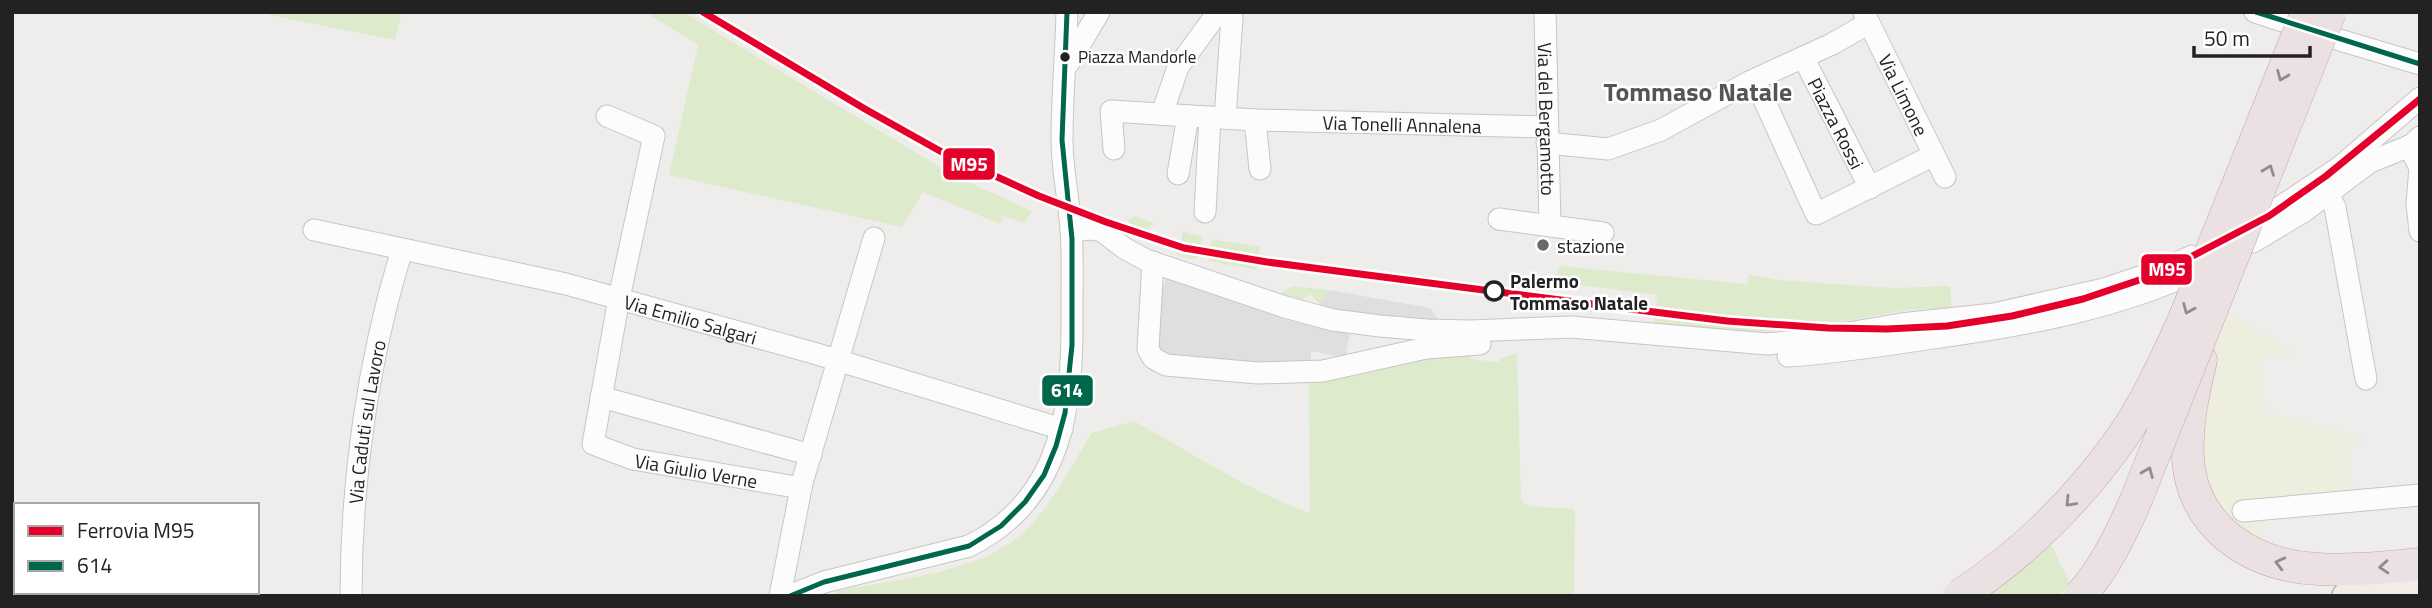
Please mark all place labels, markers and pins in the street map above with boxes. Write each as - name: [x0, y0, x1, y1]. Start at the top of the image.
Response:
- place label: Piazza Mandorle: [1078, 44, 1196, 70]
- marker: Piazza Mandorle: [1058, 50, 1072, 64]
- place label: stazione: [1557, 231, 1625, 260]
- marker: stazione: [1535, 237, 1551, 253]
- place label: Palermo Tommaso Natale: [1510, 266, 1648, 317]
- marker: Palermo Tommaso Natale: [1484, 281, 1504, 301]

